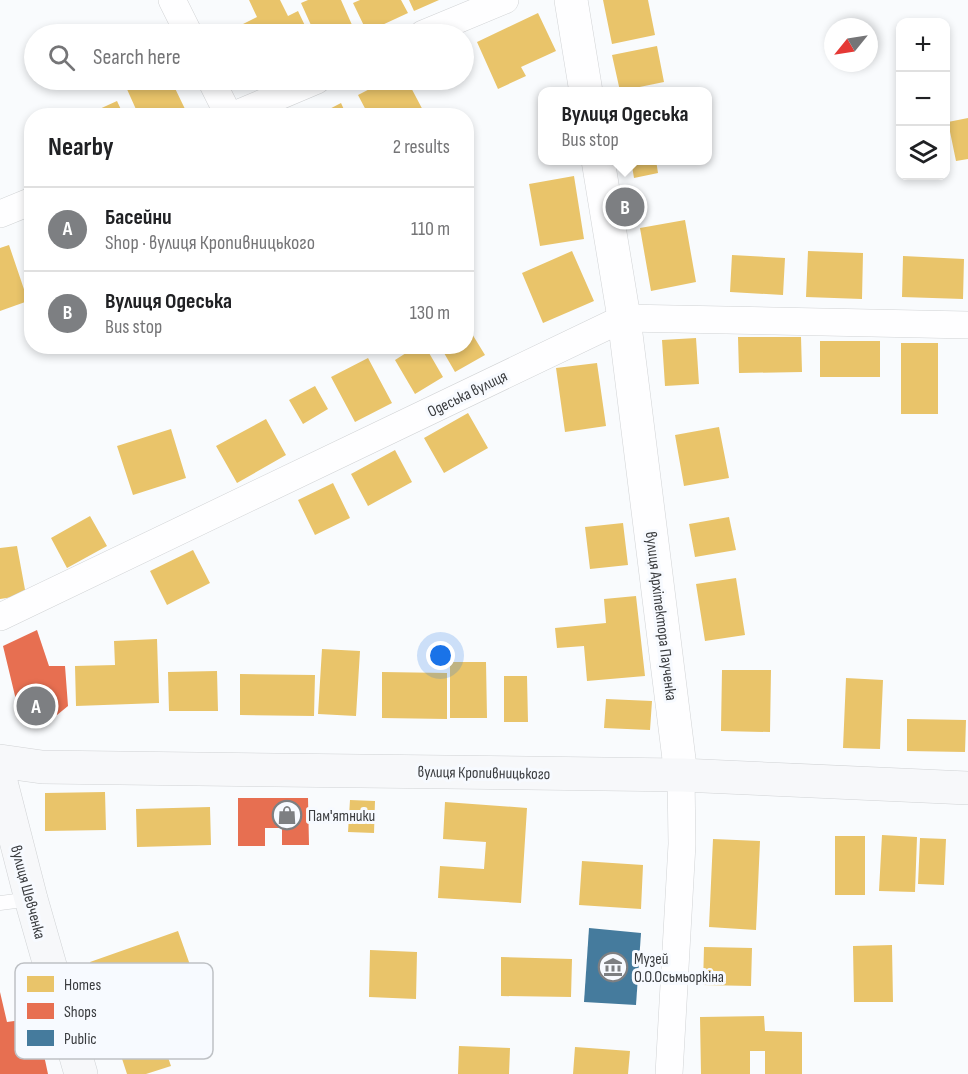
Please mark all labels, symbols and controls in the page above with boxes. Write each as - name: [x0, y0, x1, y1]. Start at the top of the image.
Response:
- north arrow: [824, 18, 878, 72]
- map controls: [896, 18, 950, 180]
- button: +: [896, 18, 950, 72]
- search box: [24, 24, 474, 90]
- icon: search: [45, 41, 78, 74]
- text: Search here: [93, 44, 180, 71]
- button: −: [896, 72, 950, 126]
- popup: [538, 87, 712, 165]
- text: Вулиця Одеська: [561, 101, 689, 128]
- button: layers: [896, 126, 950, 180]
- text: Bus stop: [561, 128, 619, 152]
- text: Nearby: [48, 132, 114, 163]
- text: 2 results: [393, 135, 450, 159]
- pin: B: [606, 184, 644, 230]
- text: Басейни: [105, 204, 172, 231]
- text: A: [63, 217, 72, 241]
- text: 110 m: [411, 217, 450, 241]
- text: Shop · вулиця Кропивницького: [105, 231, 315, 255]
- text: Вулиця Одеська: [105, 288, 232, 315]
- text: B: [63, 301, 72, 325]
- text: 130 m: [410, 301, 450, 325]
- text: Bus stop: [105, 315, 162, 339]
- street label: Одеська вулиця: [425, 367, 511, 422]
- street label: вулиця Архітектора Паученка: [641, 531, 680, 702]
- your location: [426, 641, 455, 670]
- pin: A: [16, 684, 56, 728]
- street label: вулиця Кропивницького: [417, 763, 550, 784]
- shop icon: Пам'ятники: [271, 799, 303, 831]
- place label: Пам'ятники: [308, 807, 375, 826]
- street label: вулиця Шевченка: [6, 843, 49, 941]
- place label: Музей О.О.Осьмьоркіна: [634, 950, 724, 987]
- museum icon: Музей О.О.Осьмьоркіна: [597, 951, 629, 983]
- legend: [15, 963, 213, 1059]
- text: Homes: [64, 976, 101, 995]
- text: Shops: [64, 1003, 97, 1022]
- text: Public: [64, 1030, 97, 1049]

